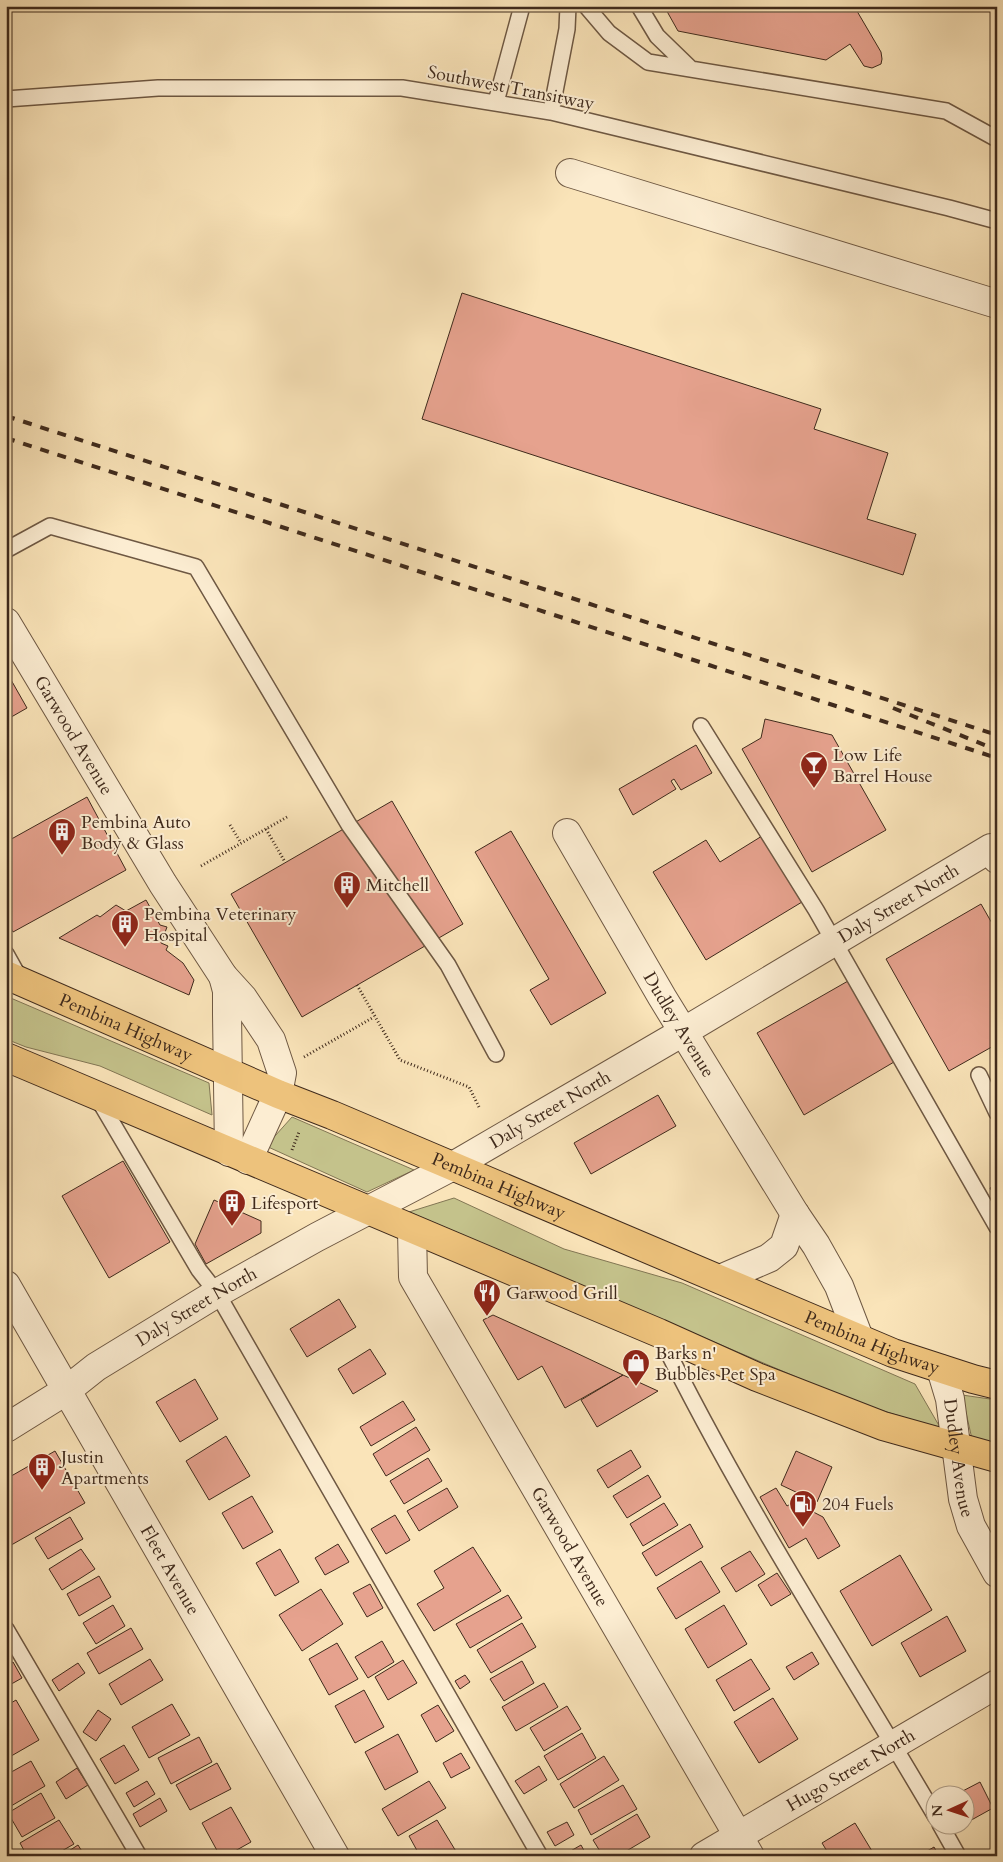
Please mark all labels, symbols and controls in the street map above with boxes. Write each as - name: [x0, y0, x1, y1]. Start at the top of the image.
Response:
- street label: Southwest Transitway: [425, 60, 597, 117]
- street label: Garwood Avenue: [28, 671, 119, 800]
- place label: Low Life Barrel House: [833, 743, 933, 789]
- bar icon: Low Life Barrel House: [799, 750, 829, 789]
- place label: Pembina Auto Body & Glass: [81, 810, 191, 856]
- building icon: Pembina Auto Body & Glass: [47, 817, 77, 856]
- street label: Daly Street North: [833, 857, 964, 949]
- building icon: Mitchell: [332, 870, 362, 909]
- place label: Mitchell: [366, 873, 430, 898]
- place label: Pembina Veterinary Hospital: [144, 902, 297, 948]
- building icon: Pembina Veterinary Hospital: [110, 909, 140, 948]
- street label: Dudley Avenue: [637, 967, 721, 1082]
- street label: Pembina Highway: [55, 987, 197, 1068]
- street label: Daly Street North: [485, 1064, 615, 1155]
- street label: Pembina Highway: [428, 1146, 570, 1225]
- building icon: Lifesport: [217, 1188, 247, 1227]
- place label: Lifesport: [251, 1191, 319, 1216]
- street label: Daly Street North: [131, 1261, 261, 1352]
- restaurant icon: Garwood Grill: [472, 1278, 502, 1317]
- place label: Garwood Grill: [506, 1281, 618, 1306]
- street label: Pembina Highway: [801, 1304, 943, 1380]
- place label: Barks n' Bubbles Pet Spa: [655, 1341, 776, 1387]
- shop icon: Barks n' Bubbles Pet Spa: [621, 1348, 651, 1387]
- street label: Dudley Avenue: [938, 1397, 980, 1520]
- place label: Justin Apartments: [58, 1445, 149, 1491]
- building icon: Justin Apartments: [27, 1452, 57, 1491]
- street label: Garwood Avenue: [525, 1482, 615, 1611]
- fuel station icon: 204 Fuels: [788, 1489, 818, 1528]
- place label: 204 Fuels: [822, 1492, 893, 1517]
- street label: Fleet Avenue: [134, 1520, 206, 1620]
- street label: Hugo Street North: [782, 1722, 920, 1817]
- north arrow: [926, 1784, 976, 1834]
- text: N: [928, 1804, 947, 1817]

